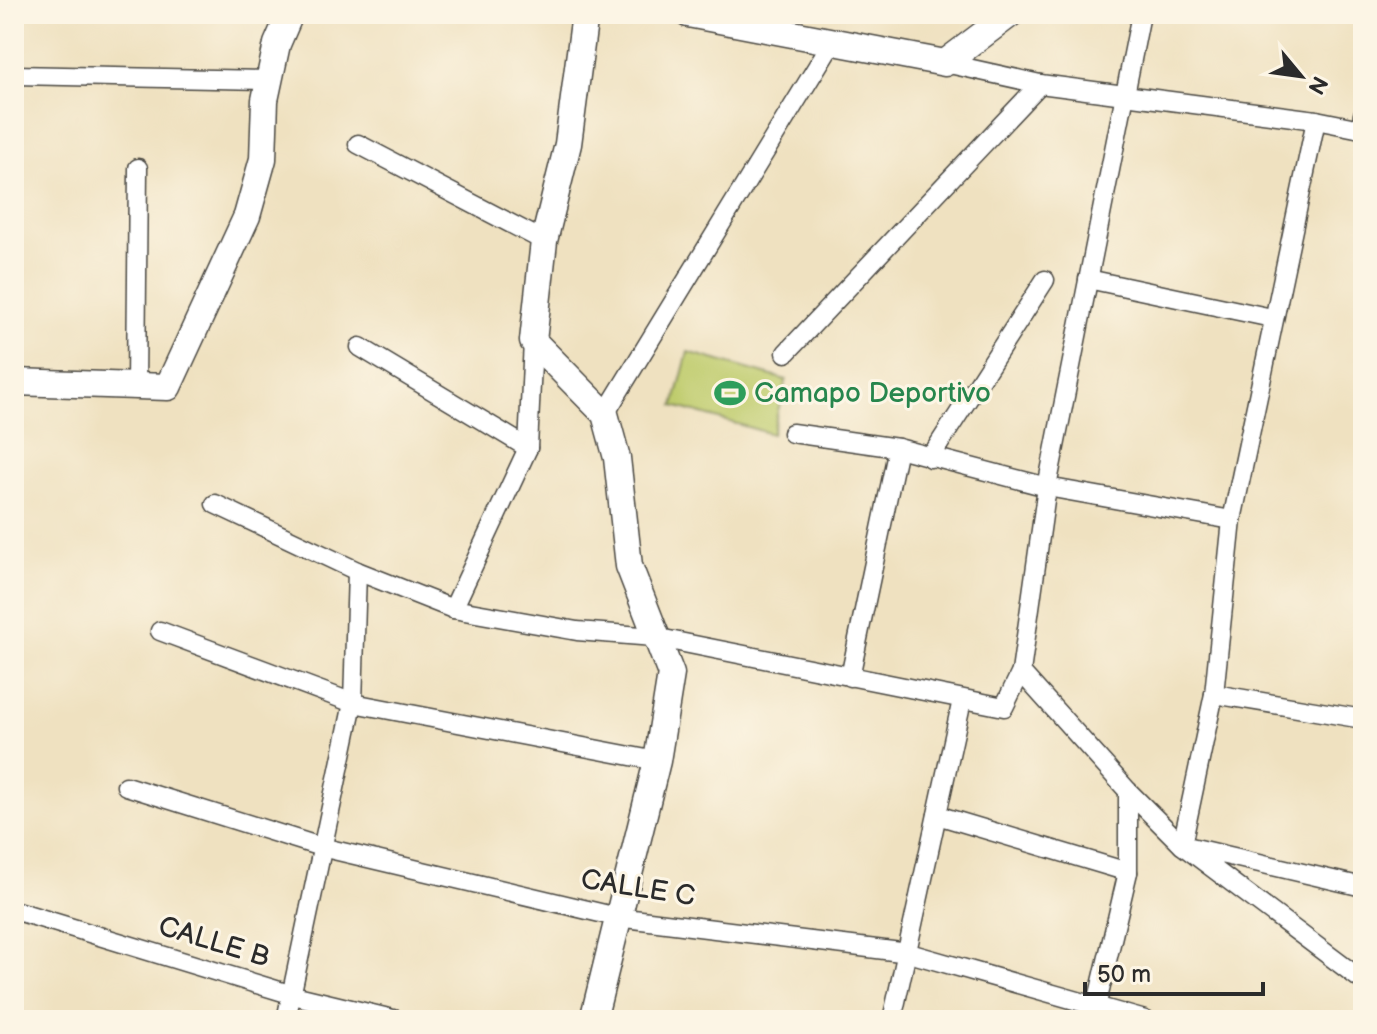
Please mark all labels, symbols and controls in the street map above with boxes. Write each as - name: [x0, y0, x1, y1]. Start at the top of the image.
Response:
- north arrow: [1261, 36, 1341, 116]
- text: N: [1301, 71, 1333, 99]
- sports icon: Camapo Deportivo: [713, 376, 747, 410]
- place label: Camapo Deportivo: [754, 377, 991, 410]
- street label: CALLE C: [579, 863, 698, 913]
- street label: CALLE B: [154, 909, 274, 975]
- scale bar: [1085, 946, 1263, 996]
- text: 50 m: [1097, 960, 1151, 989]

